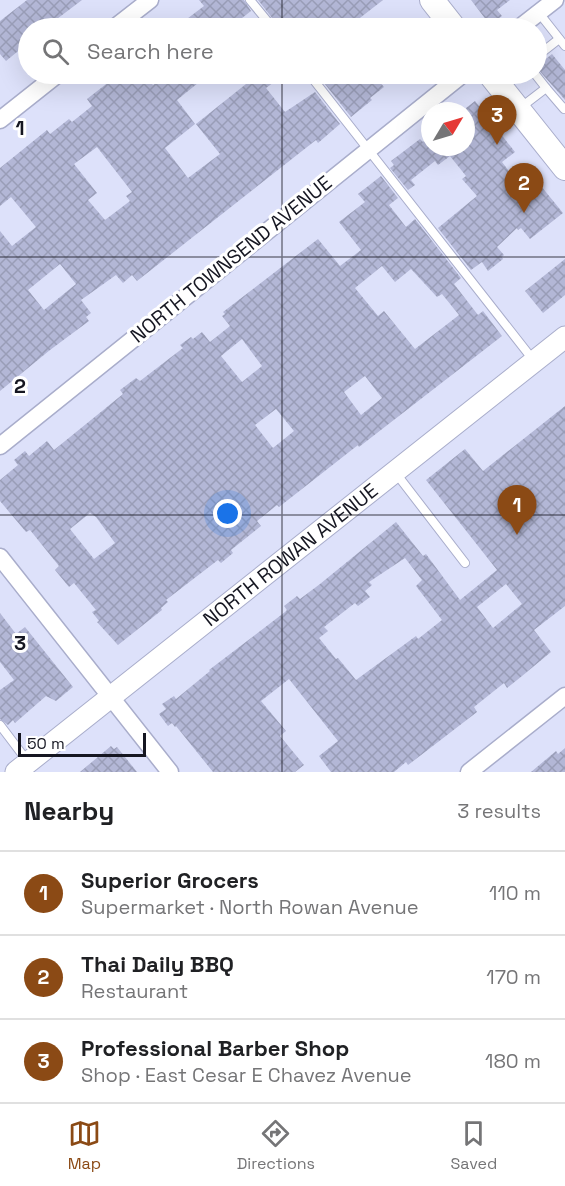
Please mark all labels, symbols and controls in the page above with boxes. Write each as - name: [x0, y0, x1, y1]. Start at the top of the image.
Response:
- search box: [18, 18, 547, 84]
- icon: search: [39, 35, 72, 68]
- text: Search here: [87, 37, 214, 65]
- pin: 3: [478, 96, 516, 145]
- north arrow: [421, 102, 475, 156]
- text: 1: [15, 115, 25, 141]
- pin: 2: [504, 164, 544, 213]
- street label: NORTH TOWNSEND AVENUE: [125, 170, 337, 348]
- text: 2: [14, 373, 26, 399]
- street label: NORTH ROWAN AVENUE: [198, 477, 383, 632]
- pin: 1: [498, 486, 536, 535]
- your location: [213, 499, 242, 528]
- text: 3: [14, 630, 26, 656]
- scale bar: [18, 730, 146, 758]
- text: 50 m: [27, 733, 65, 754]
- text: Nearby: [24, 794, 114, 828]
- text: 3 results: [457, 798, 541, 824]
- text: Superior Grocers: [81, 866, 259, 894]
- text: 1: [39, 880, 48, 906]
- text: 110 m: [489, 880, 541, 906]
- text: Supermarket · North Rowan Avenue: [81, 894, 419, 920]
- text: Thai Daily BBQ: [81, 950, 234, 978]
- text: 2: [38, 964, 49, 990]
- text: 170 m: [486, 964, 541, 990]
- text: Restaurant: [81, 978, 188, 1004]
- text: Professional Barber Shop: [81, 1034, 349, 1062]
- text: 3: [37, 1048, 50, 1074]
- text: 180 m: [485, 1048, 541, 1074]
- text: Shop · East Cesar E Chavez Avenue: [81, 1062, 412, 1088]
- tab: Map: [68, 1117, 101, 1174]
- tab: Directions: [237, 1117, 315, 1174]
- tab: Saved: [451, 1117, 497, 1174]

